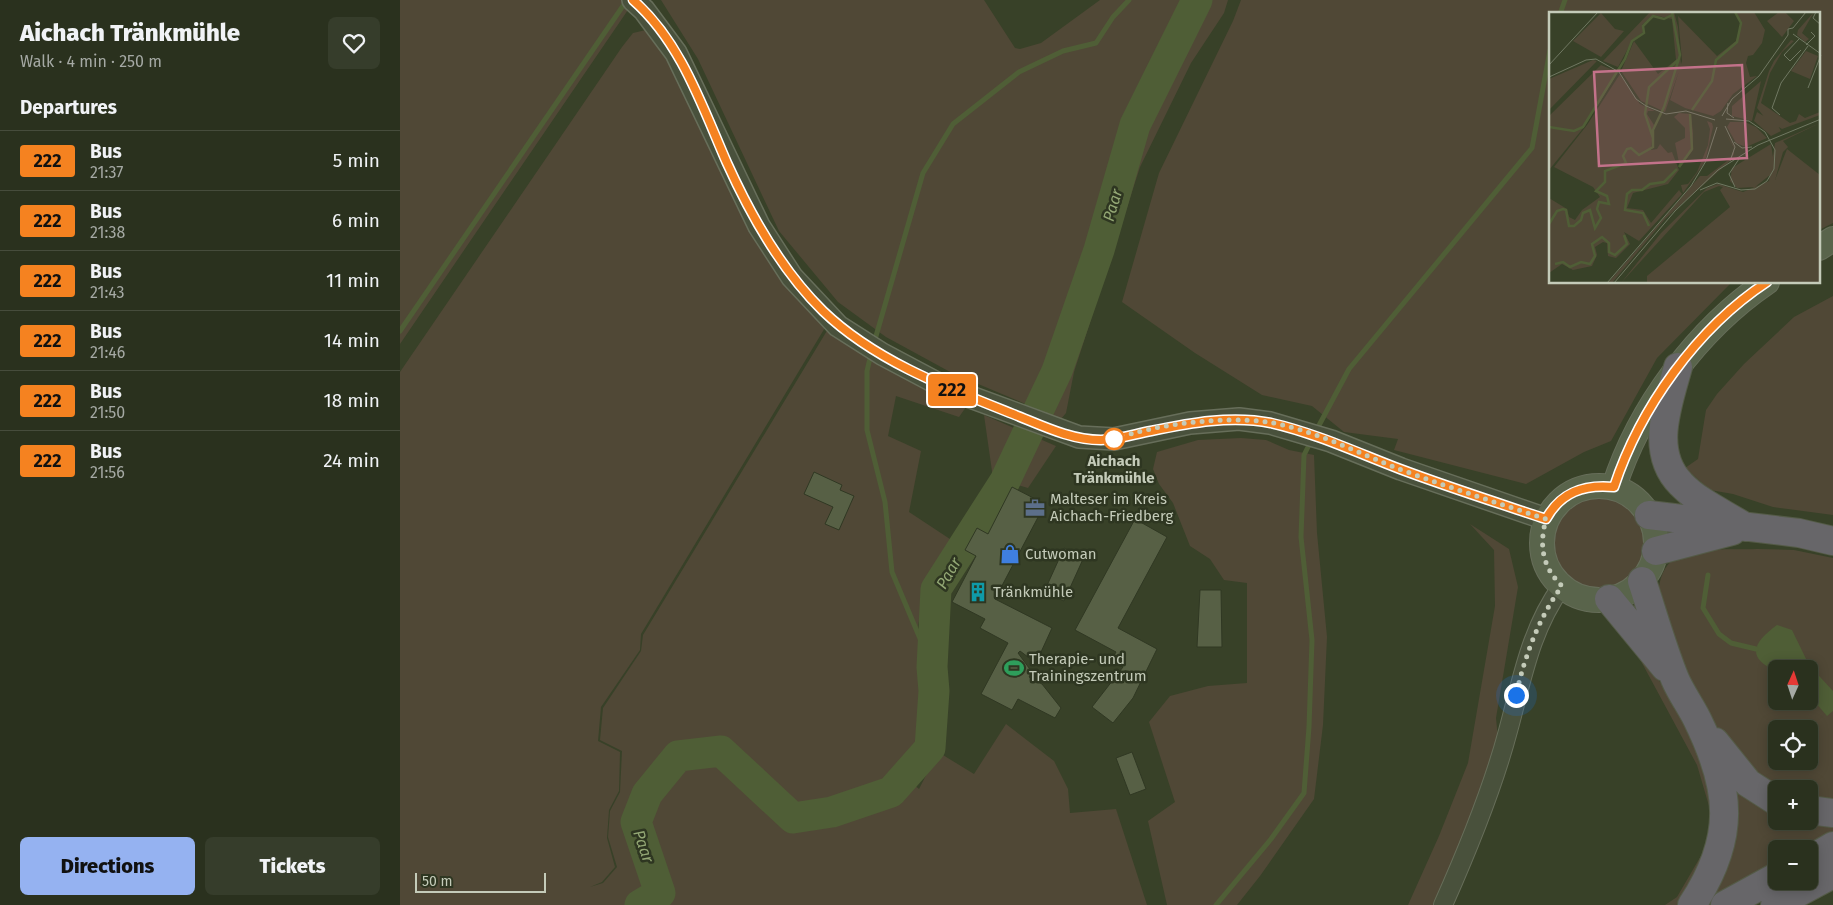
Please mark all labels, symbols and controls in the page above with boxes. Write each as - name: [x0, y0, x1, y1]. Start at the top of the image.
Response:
- inset map: [1549, 12, 1820, 284]
- button: heart: [328, 17, 380, 69]
- text: Aichach Tränkmühle: [20, 19, 240, 47]
- text: Walk · 4 min · 250 m: [20, 52, 162, 71]
- text: Departures: [20, 96, 117, 119]
- text: Bus: [90, 140, 122, 163]
- text: 5 min: [333, 149, 380, 172]
- text: 222: [34, 150, 61, 172]
- text: 21:37: [90, 163, 123, 182]
- water label: Paar: [1099, 186, 1126, 224]
- text: Bus: [90, 200, 122, 223]
- text: 6 min: [332, 209, 380, 232]
- text: 222: [34, 210, 61, 232]
- text: 21:38: [90, 223, 125, 242]
- text: Bus: [90, 260, 122, 283]
- text: 11 min: [326, 269, 380, 292]
- text: 222: [34, 270, 61, 292]
- text: 21:43: [90, 283, 124, 302]
- text: Bus: [90, 320, 122, 343]
- text: 14 min: [324, 329, 380, 352]
- text: 222: [34, 330, 61, 352]
- text: 21:46: [90, 343, 125, 362]
- line badge: 222: [923, 374, 981, 406]
- text: 222: [938, 379, 966, 401]
- text: Bus: [90, 380, 122, 403]
- text: 18 min: [323, 389, 380, 412]
- text: 222: [34, 390, 61, 412]
- text: 21:50: [90, 403, 125, 422]
- marker: Aichach Tränkmühle: [1103, 428, 1125, 450]
- text: Bus: [90, 440, 122, 463]
- text: 24 min: [323, 449, 380, 472]
- text: 222: [34, 450, 61, 472]
- place label: Aichach Tränkmühle: [1074, 452, 1154, 487]
- text: 21:56: [90, 463, 125, 482]
- place label: Malteser im Kreis Aichach-Friedberg: [1050, 490, 1174, 525]
- office icon: Malteser im Kreis Aichach-Friedberg: [1024, 497, 1046, 519]
- shop icon: Cutwoman: [999, 543, 1021, 565]
- place label: Cutwoman: [1025, 545, 1097, 563]
- water label: Paar: [932, 553, 965, 592]
- building icon: Tränkmühle: [967, 581, 989, 603]
- place label: Tränkmühle: [993, 583, 1073, 601]
- place label: Therapie- und Trainingszentrum: [1029, 650, 1147, 685]
- sports icon: Therapie- und Trainingszentrum: [1003, 657, 1025, 679]
- north arrow: [1768, 660, 1818, 710]
- map controls: [1768, 660, 1818, 890]
- your location: [1504, 683, 1529, 708]
- button: locate: [1768, 720, 1818, 770]
- button: +: [1768, 780, 1818, 830]
- water label: Paar: [629, 827, 658, 866]
- button: Directions: [20, 837, 195, 895]
- button: Tickets: [205, 837, 380, 895]
- button: −: [1768, 840, 1818, 890]
- scale bar: [415, 870, 546, 893]
- text: 50 m: [422, 873, 453, 890]

